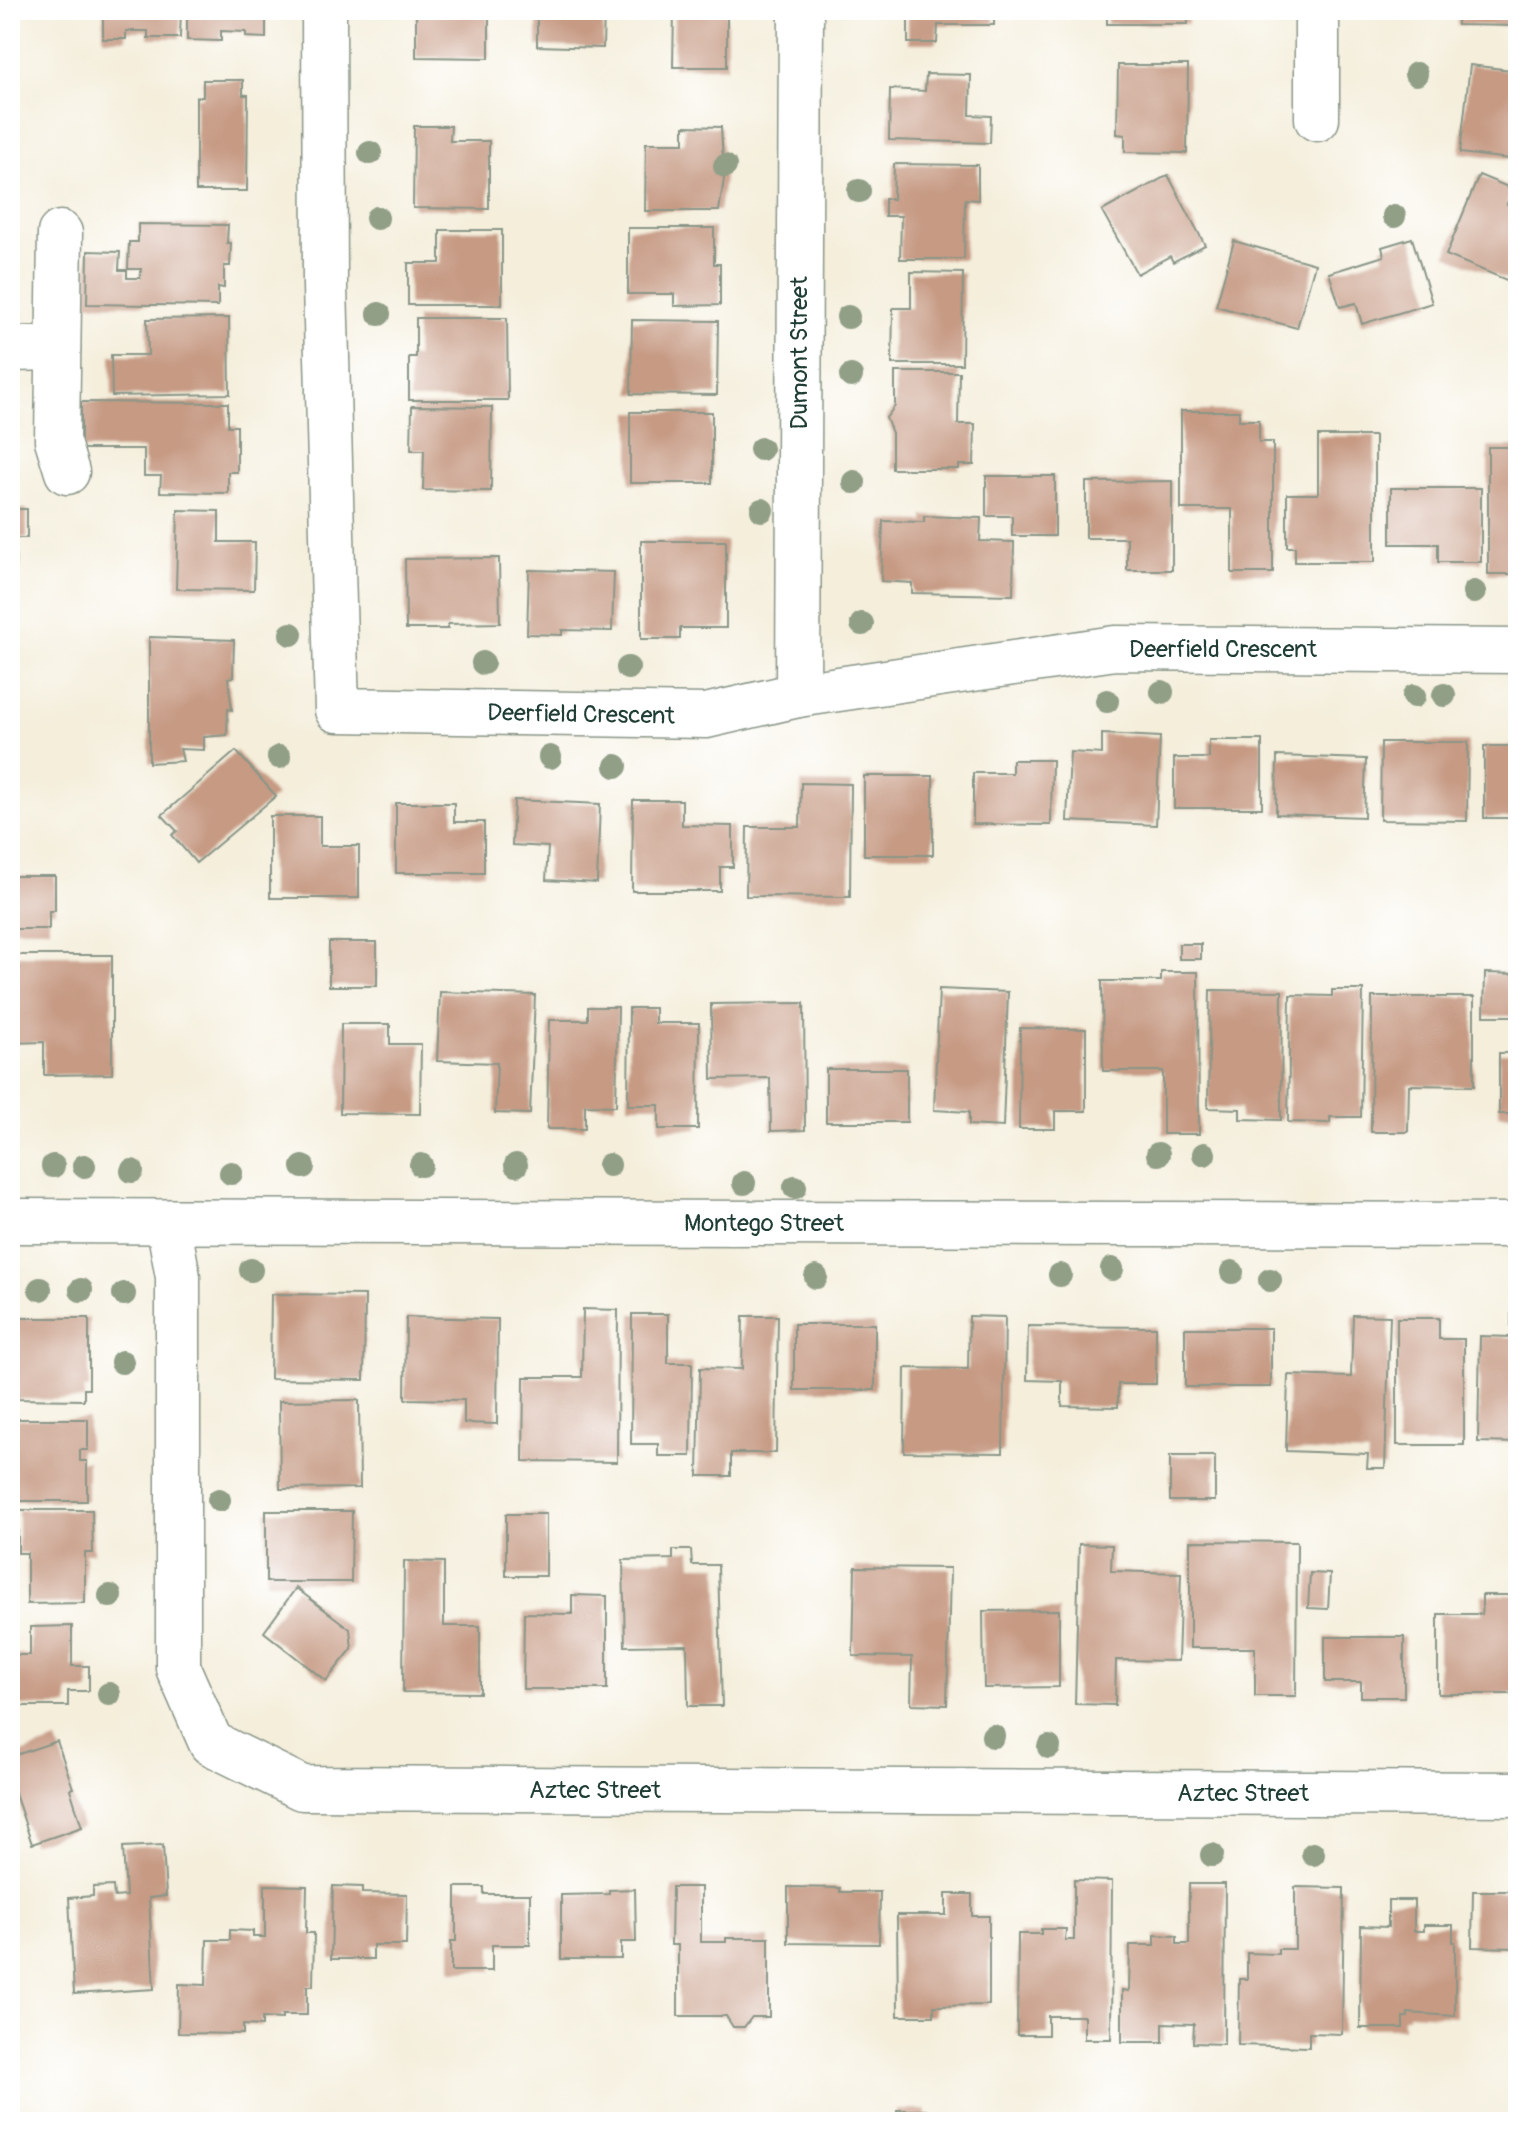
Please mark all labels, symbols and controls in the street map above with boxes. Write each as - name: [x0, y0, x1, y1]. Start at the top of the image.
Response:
- street label: Dumont Street: [785, 276, 814, 430]
- street label: Deerfield Crescent: [1129, 635, 1317, 664]
- street label: Deerfield Crescent: [487, 698, 675, 731]
- street label: Montego Street: [684, 1209, 844, 1238]
- street label: Aztec Street: [529, 1776, 661, 1805]
- street label: Aztec Street: [1177, 1779, 1309, 1808]

